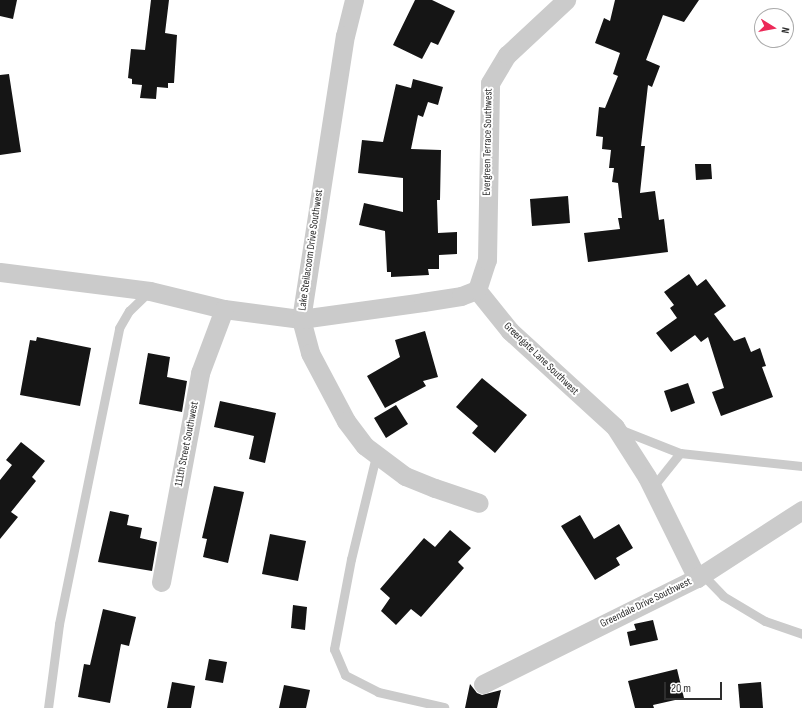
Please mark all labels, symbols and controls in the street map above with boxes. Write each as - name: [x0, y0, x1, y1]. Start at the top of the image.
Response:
- north arrow: [754, 8, 794, 48]
- text: N: [778, 26, 792, 34]
- street label: Evergreen Terrace Southwest: [480, 88, 496, 196]
- street label: Lake Steilacoom Drive Southwest: [296, 189, 326, 311]
- street label: Greengate Lane Southwest: [501, 320, 581, 398]
- street label: 111th Street Southwest: [172, 401, 202, 487]
- street label: Greendale Drive Southwest: [598, 575, 694, 631]
- scale bar: [666, 674, 724, 700]
- text: 20 m: [671, 681, 691, 696]

